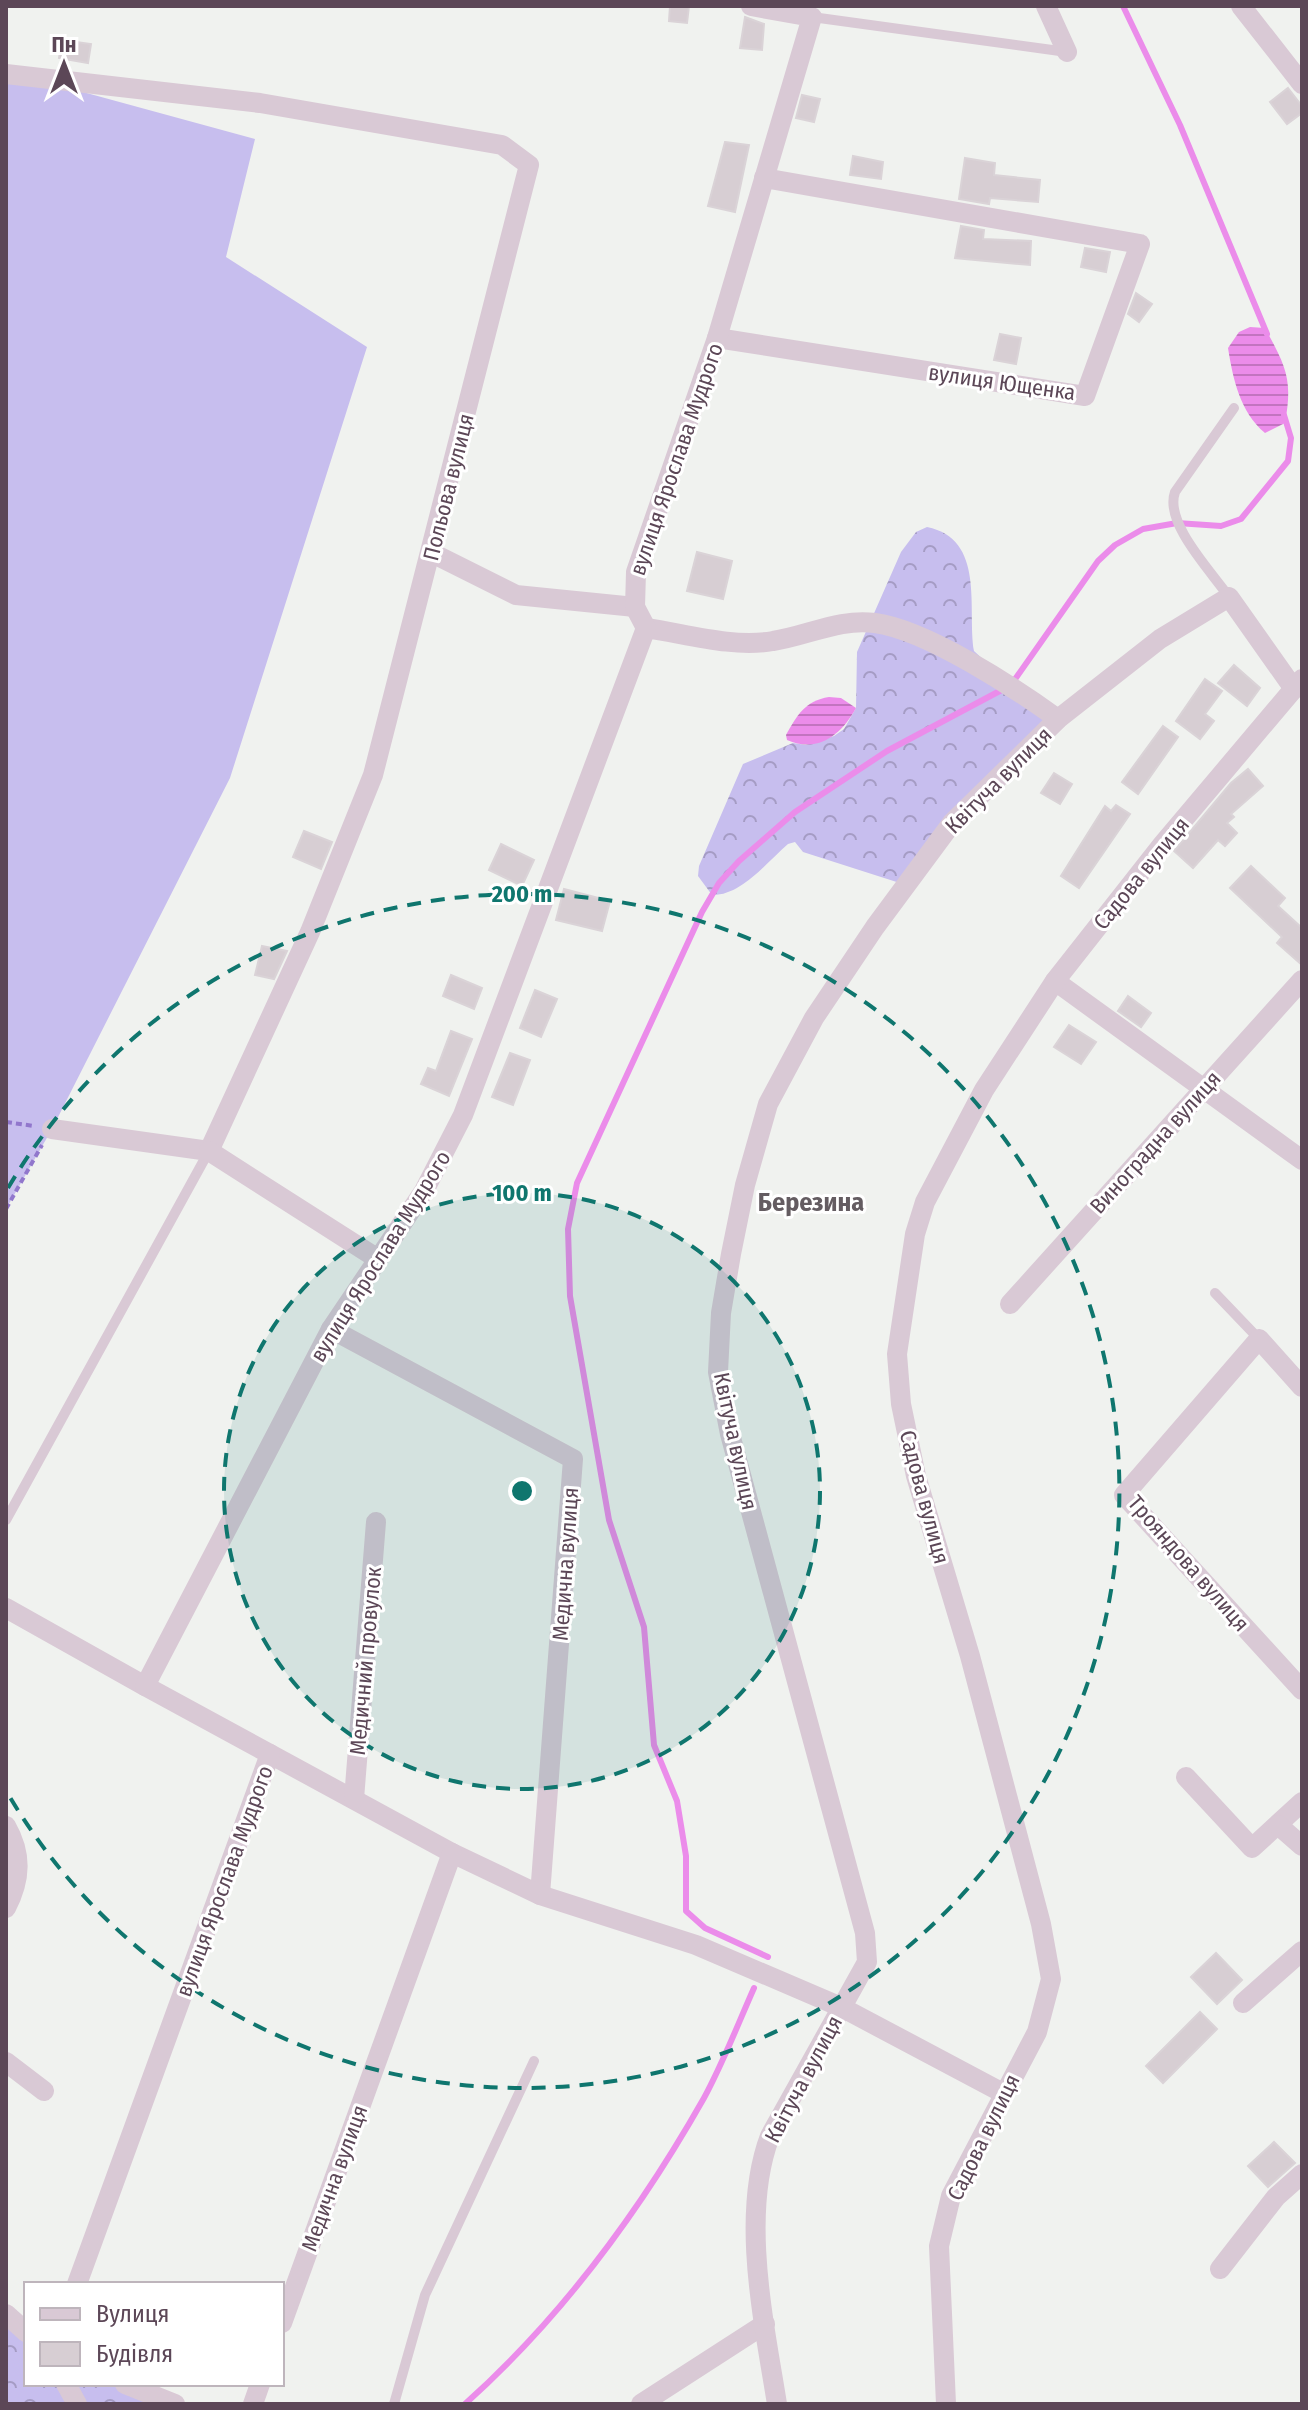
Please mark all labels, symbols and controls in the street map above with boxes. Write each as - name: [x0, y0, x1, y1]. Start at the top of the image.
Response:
- north arrow: [24, 24, 104, 104]
- text: Пн: [52, 31, 76, 58]
- street label: вулиця Ярослава Мудрого: [624, 339, 729, 579]
- street label: вулиця Ющенка: [927, 359, 1077, 406]
- street label: Польова вулиця: [417, 411, 480, 563]
- street label: Квітуча вулиця: [939, 721, 1057, 839]
- street label: Садова вулиця: [1088, 812, 1195, 935]
- text: 200 m: [491, 880, 552, 908]
- street label: Виноградна вулиця: [1084, 1065, 1227, 1219]
- street label: вулиця Ярослава Мудрого: [304, 1146, 457, 1367]
- text: 100 m: [492, 1179, 552, 1207]
- district label: Березина: [758, 1187, 864, 1218]
- street label: Квітуча вулиця: [708, 1370, 763, 1512]
- street label: Садова вулиця: [894, 1427, 955, 1567]
- centre of rings: [508, 1477, 536, 1505]
- street label: Медична вулиця: [547, 1486, 584, 1642]
- street label: Трояндова вулиця: [1122, 1490, 1255, 1637]
- street label: Медичний провулок: [344, 1565, 387, 1756]
- street label: вулиця Ярослава Мудрого: [170, 1762, 279, 2000]
- street label: Квітуча вулиця: [759, 2011, 848, 2147]
- street label: Садова вулиця: [941, 2070, 1026, 2205]
- street label: Медична вулиця: [295, 2101, 373, 2255]
- legend: [24, 2282, 284, 2386]
- text: Вулиця: [96, 2300, 169, 2328]
- text: Будівля: [96, 2340, 173, 2368]

